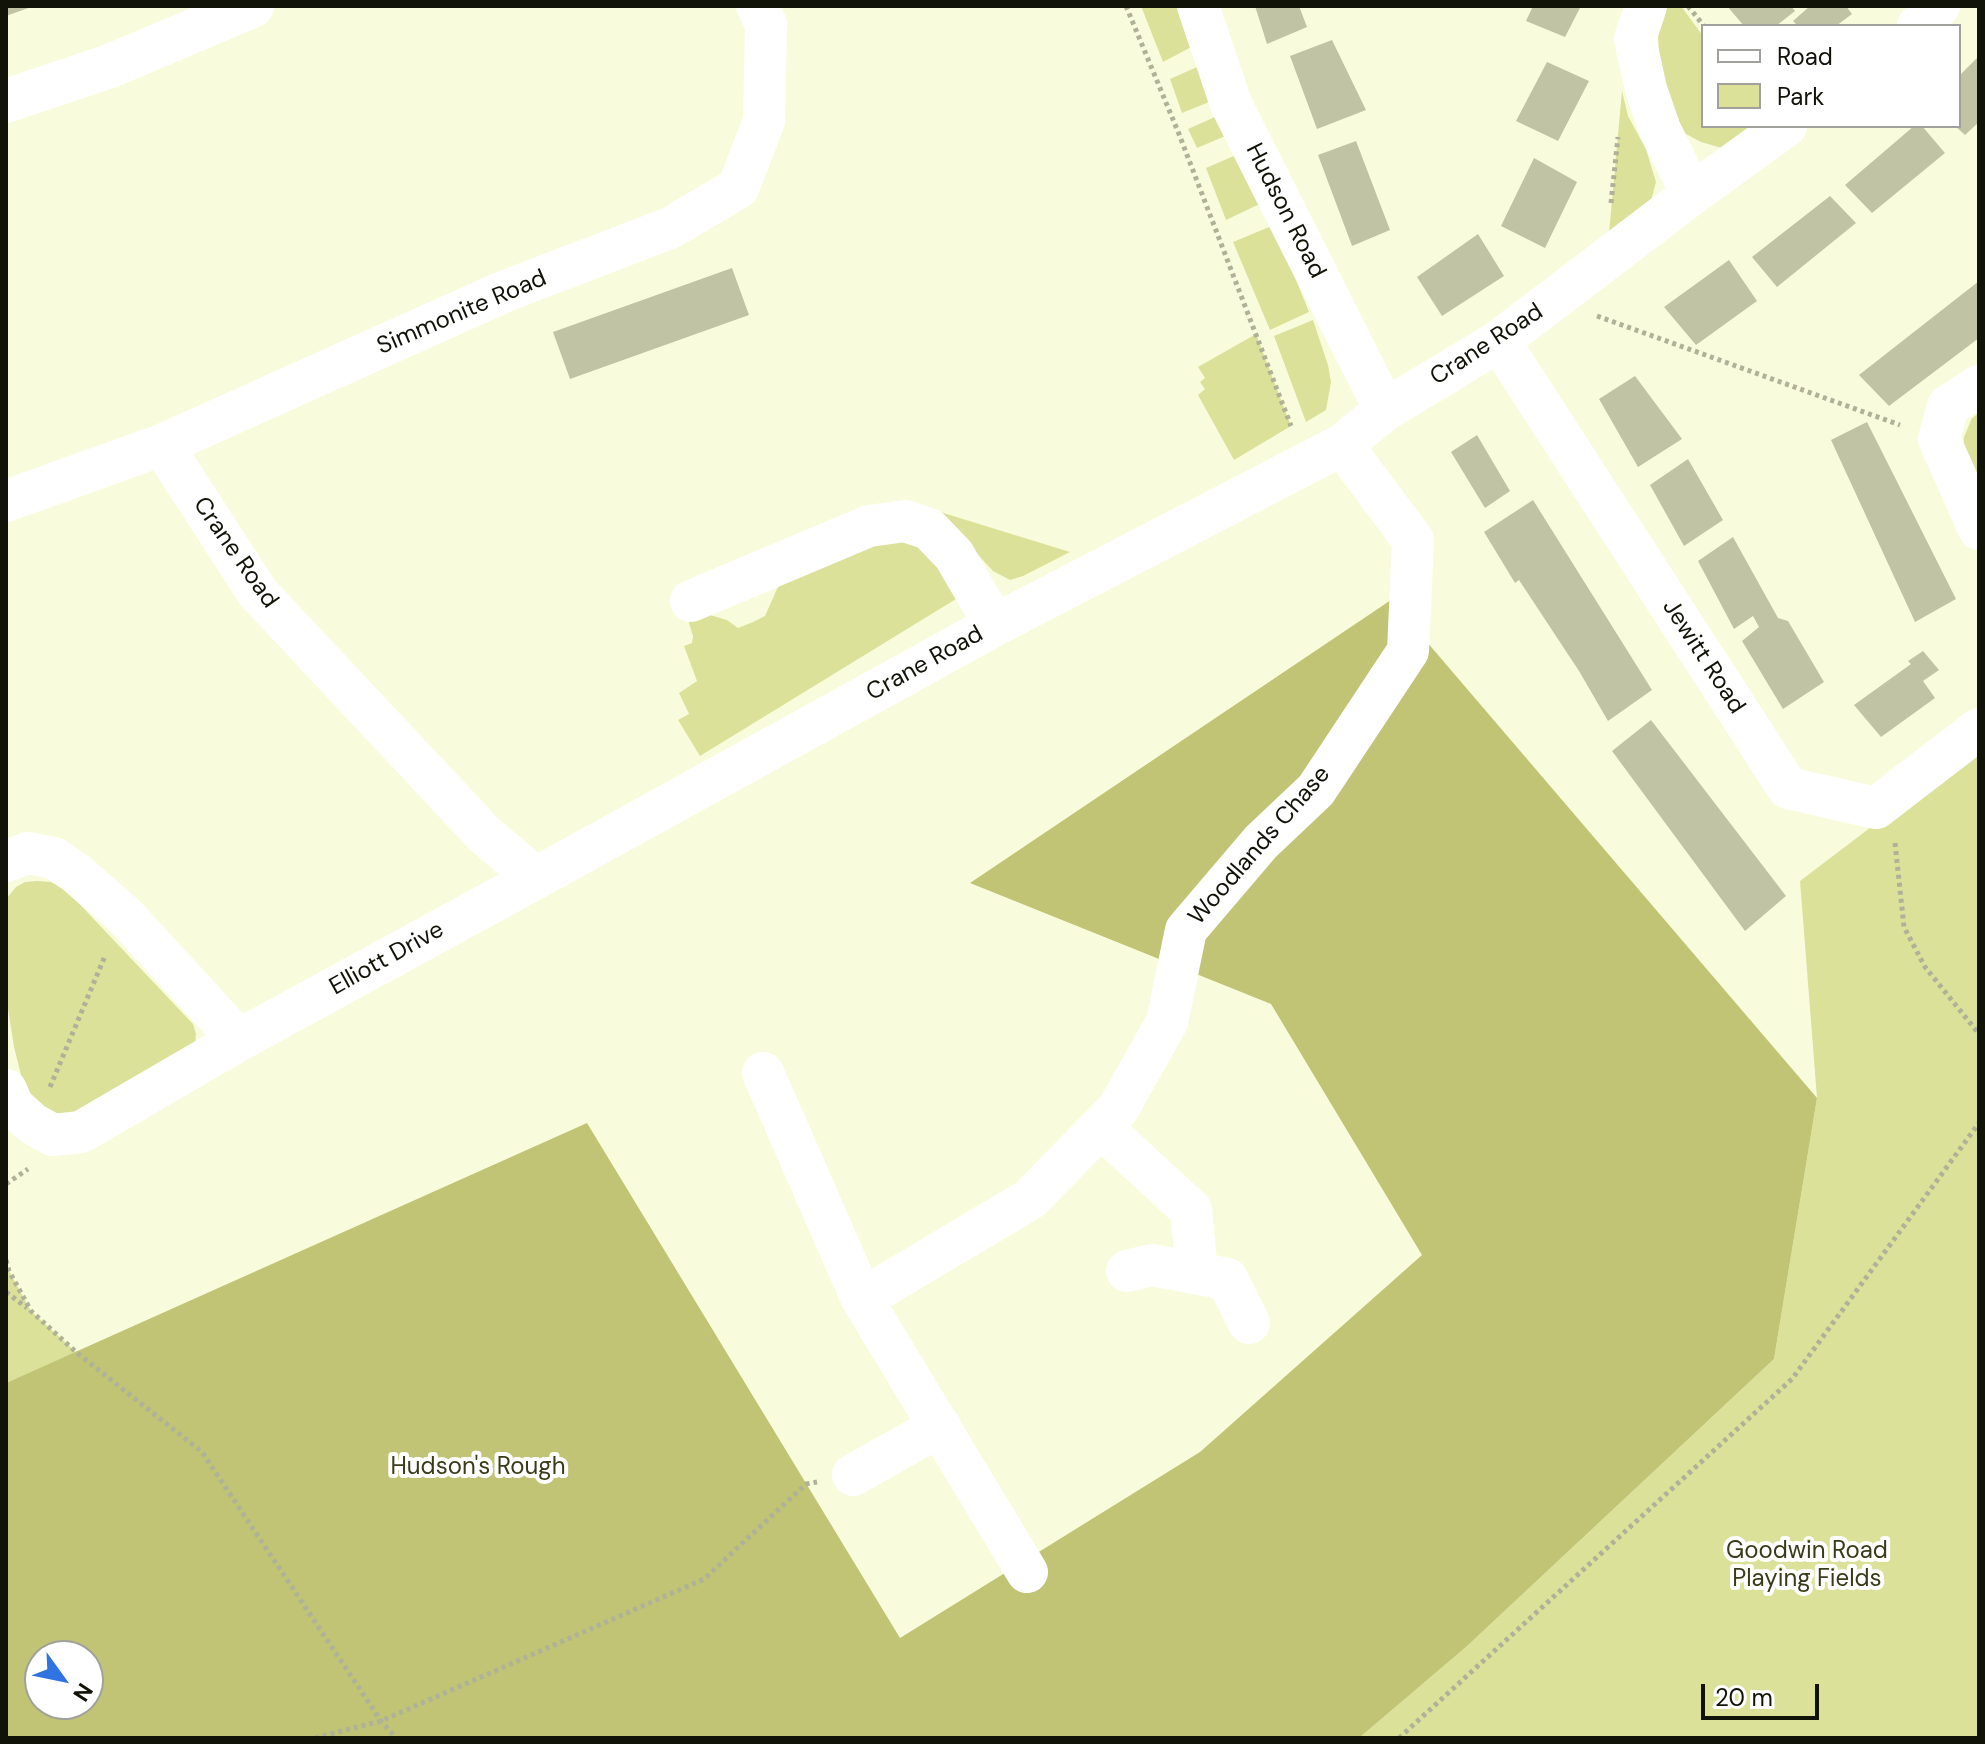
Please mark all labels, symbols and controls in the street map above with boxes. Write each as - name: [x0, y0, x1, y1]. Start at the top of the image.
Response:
- legend: [1701, 24, 1961, 128]
- text: Road: [1777, 41, 1833, 72]
- text: Park: [1777, 81, 1824, 112]
- street label: Hudson Road: [1239, 139, 1331, 283]
- street label: Simmonite Road: [373, 264, 551, 362]
- street label: Crane Road: [1425, 298, 1549, 392]
- street label: Crane Road: [186, 492, 284, 614]
- street label: Jewitt Road: [1655, 595, 1751, 719]
- street label: Crane Road: [862, 620, 988, 708]
- street label: Woodlands Chase: [1183, 761, 1337, 931]
- street label: Elliott Drive: [325, 916, 449, 1002]
- park label: Hudson's Rough: [391, 1454, 565, 1482]
- park label: Goodwin Road Playing Fields: [1726, 1538, 1888, 1594]
- north arrow: [24, 1640, 104, 1720]
- scale bar: [1705, 1668, 1823, 1718]
- text: N: [66, 1678, 99, 1707]
- text: 20 m: [1715, 1682, 1773, 1713]

